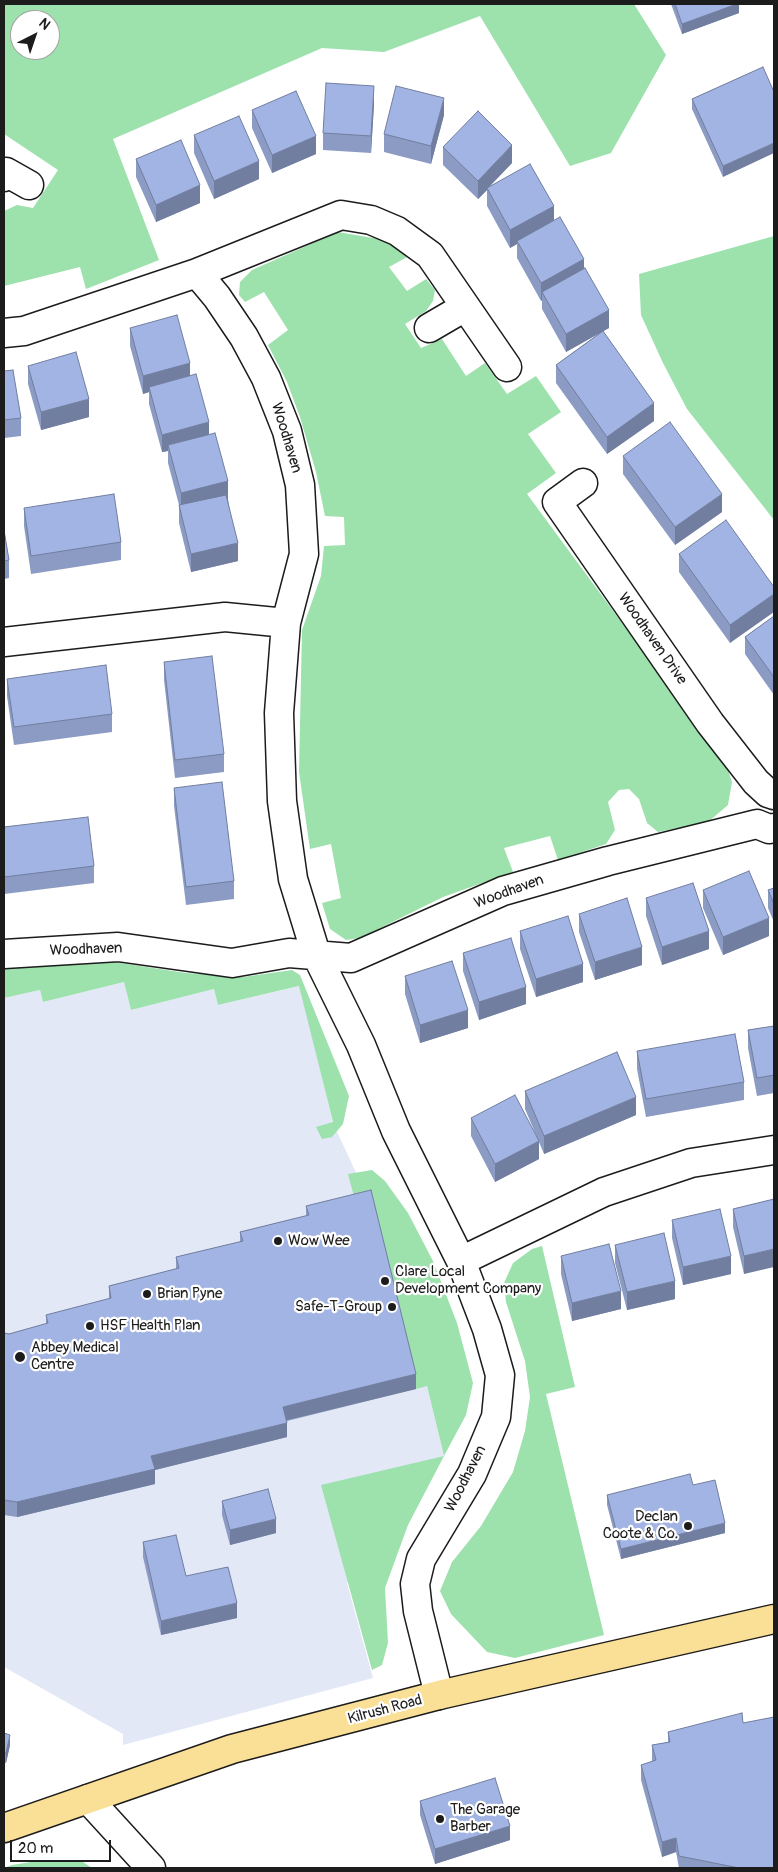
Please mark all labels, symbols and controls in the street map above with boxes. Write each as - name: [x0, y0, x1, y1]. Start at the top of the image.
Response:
- north arrow: [10, 10, 60, 60]
- text: N: [35, 15, 54, 34]
- street label: Woodhaven: [267, 401, 305, 475]
- street label: Woodhaven Drive: [614, 590, 690, 688]
- street label: Woodhaven: [472, 871, 546, 913]
- street label: Woodhaven: [49, 940, 123, 960]
- place label: Wow Wee: [288, 1232, 350, 1250]
- marker: Wow Wee: [272, 1235, 284, 1247]
- place label: Clare Local Development Company: [395, 1263, 541, 1298]
- marker: Clare Local Development Company: [379, 1275, 391, 1287]
- place label: Brian Pyne: [157, 1285, 222, 1303]
- marker: Brian Pyne: [141, 1288, 153, 1300]
- place label: Safe-T-Group: [295, 1298, 382, 1316]
- marker: Safe-T-Group: [386, 1301, 398, 1313]
- place label: HSF Health Plan: [100, 1317, 201, 1335]
- marker: HSF Health Plan: [84, 1320, 96, 1332]
- place label: Abbey Medical Centre: [31, 1339, 119, 1374]
- marker: Abbey Medical Centre: [13, 1350, 27, 1364]
- street label: Woodhaven: [441, 1443, 491, 1515]
- place label: Declan Coote & Co.: [603, 1508, 678, 1543]
- marker: Declan Coote & Co.: [682, 1520, 694, 1532]
- street label: Kilrush Road: [346, 1691, 424, 1729]
- place label: The Garage Barber: [450, 1801, 520, 1836]
- marker: The Garage Barber: [434, 1813, 446, 1825]
- scale bar: [12, 1830, 114, 1862]
- text: 20 m: [18, 1839, 53, 1858]

